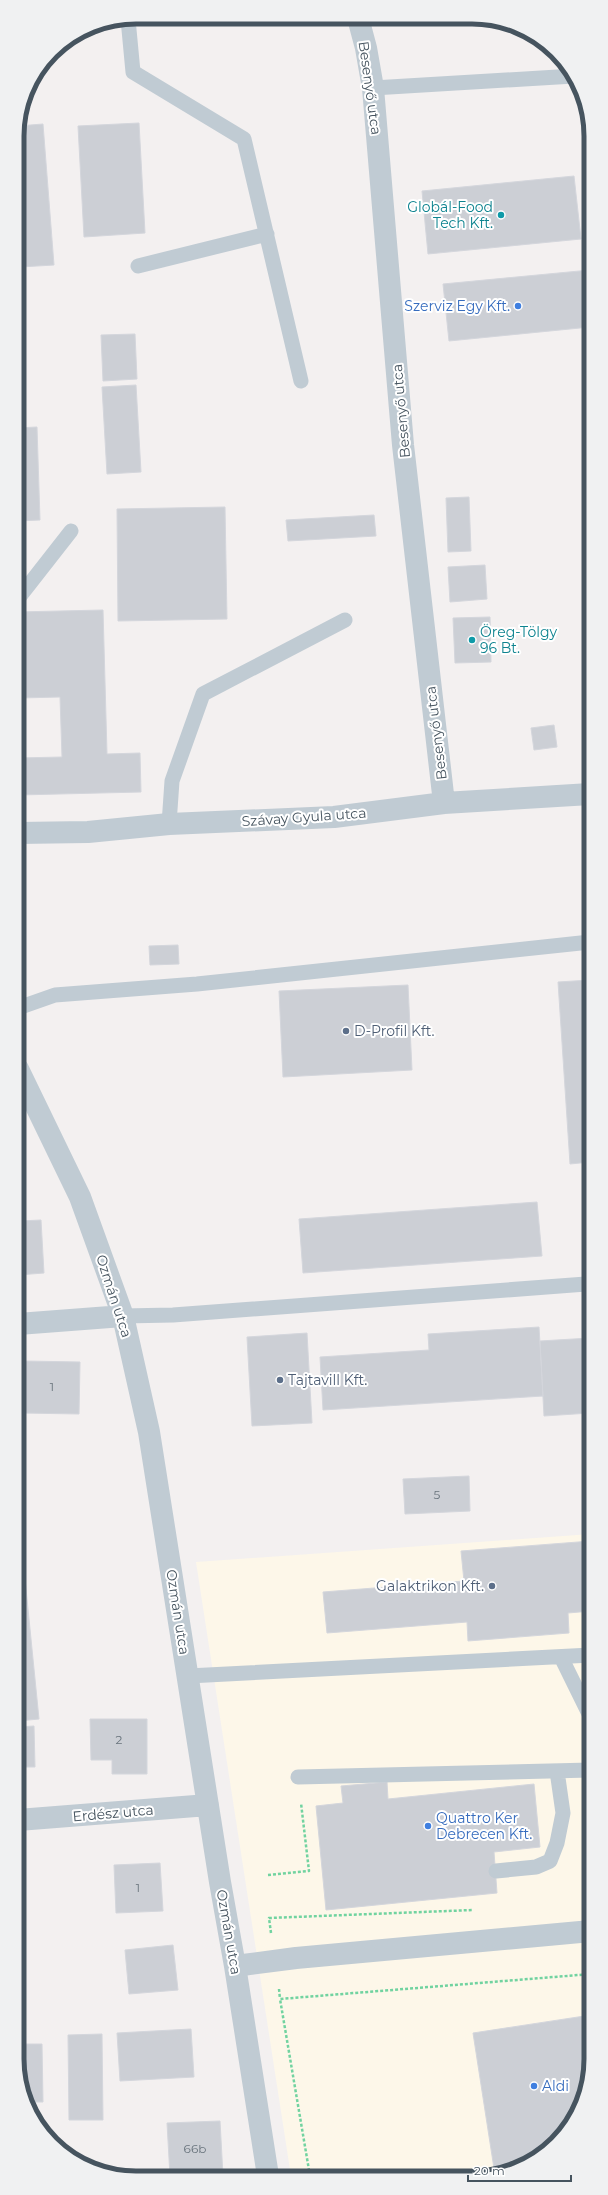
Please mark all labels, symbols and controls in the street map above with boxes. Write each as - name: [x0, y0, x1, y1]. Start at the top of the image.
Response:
- street label: Besenyő utca: [355, 40, 385, 136]
- place label: Globál-Food Tech Kft.: [407, 198, 493, 232]
- marker: Globál-Food Tech Kft.: [496, 210, 506, 220]
- place label: Szerviz Egy Kft.: [404, 297, 510, 315]
- marker: Szerviz Egy Kft.: [513, 301, 523, 311]
- street label: Besenyő utca: [388, 363, 414, 459]
- place label: Öreg-Tölgy 96 Bt.: [480, 623, 557, 657]
- marker: Öreg-Tölgy 96 Bt.: [467, 635, 477, 645]
- street label: Besenyő utca: [421, 685, 451, 781]
- street label: Szávay Gyula utca: [241, 804, 367, 830]
- place label: D-Profil Kft.: [354, 1022, 434, 1040]
- marker: D-Profil Kft.: [341, 1026, 351, 1036]
- street label: Ozmán utca: [92, 1252, 136, 1340]
- place label: Tajtavill Kft.: [288, 1371, 367, 1389]
- marker: Tajtavill Kft.: [275, 1375, 285, 1385]
- house number: 1: [50, 1379, 54, 1394]
- house number: 5: [434, 1487, 441, 1502]
- street label: Ozmán utca: [162, 1568, 194, 1656]
- place label: Galaktrikon Kft.: [376, 1577, 484, 1595]
- marker: Galaktrikon Kft.: [487, 1581, 497, 1591]
- house number: 2: [116, 1732, 123, 1747]
- street label: Erdész utca: [72, 1800, 154, 1826]
- place label: Quattro Ker Debrecen Kft.: [436, 1809, 532, 1843]
- marker: Quattro Ker Debrecen Kft.: [423, 1821, 433, 1831]
- house number: 1: [136, 1880, 140, 1895]
- street label: Ozmán utca: [213, 1888, 245, 1976]
- place label: Aldi: [542, 2077, 569, 2095]
- marker: Aldi: [529, 2081, 539, 2091]
- house number: 66b: [184, 2141, 206, 2156]
- scale bar: [468, 2157, 571, 2183]
- text: 20 m: [474, 2163, 505, 2178]

